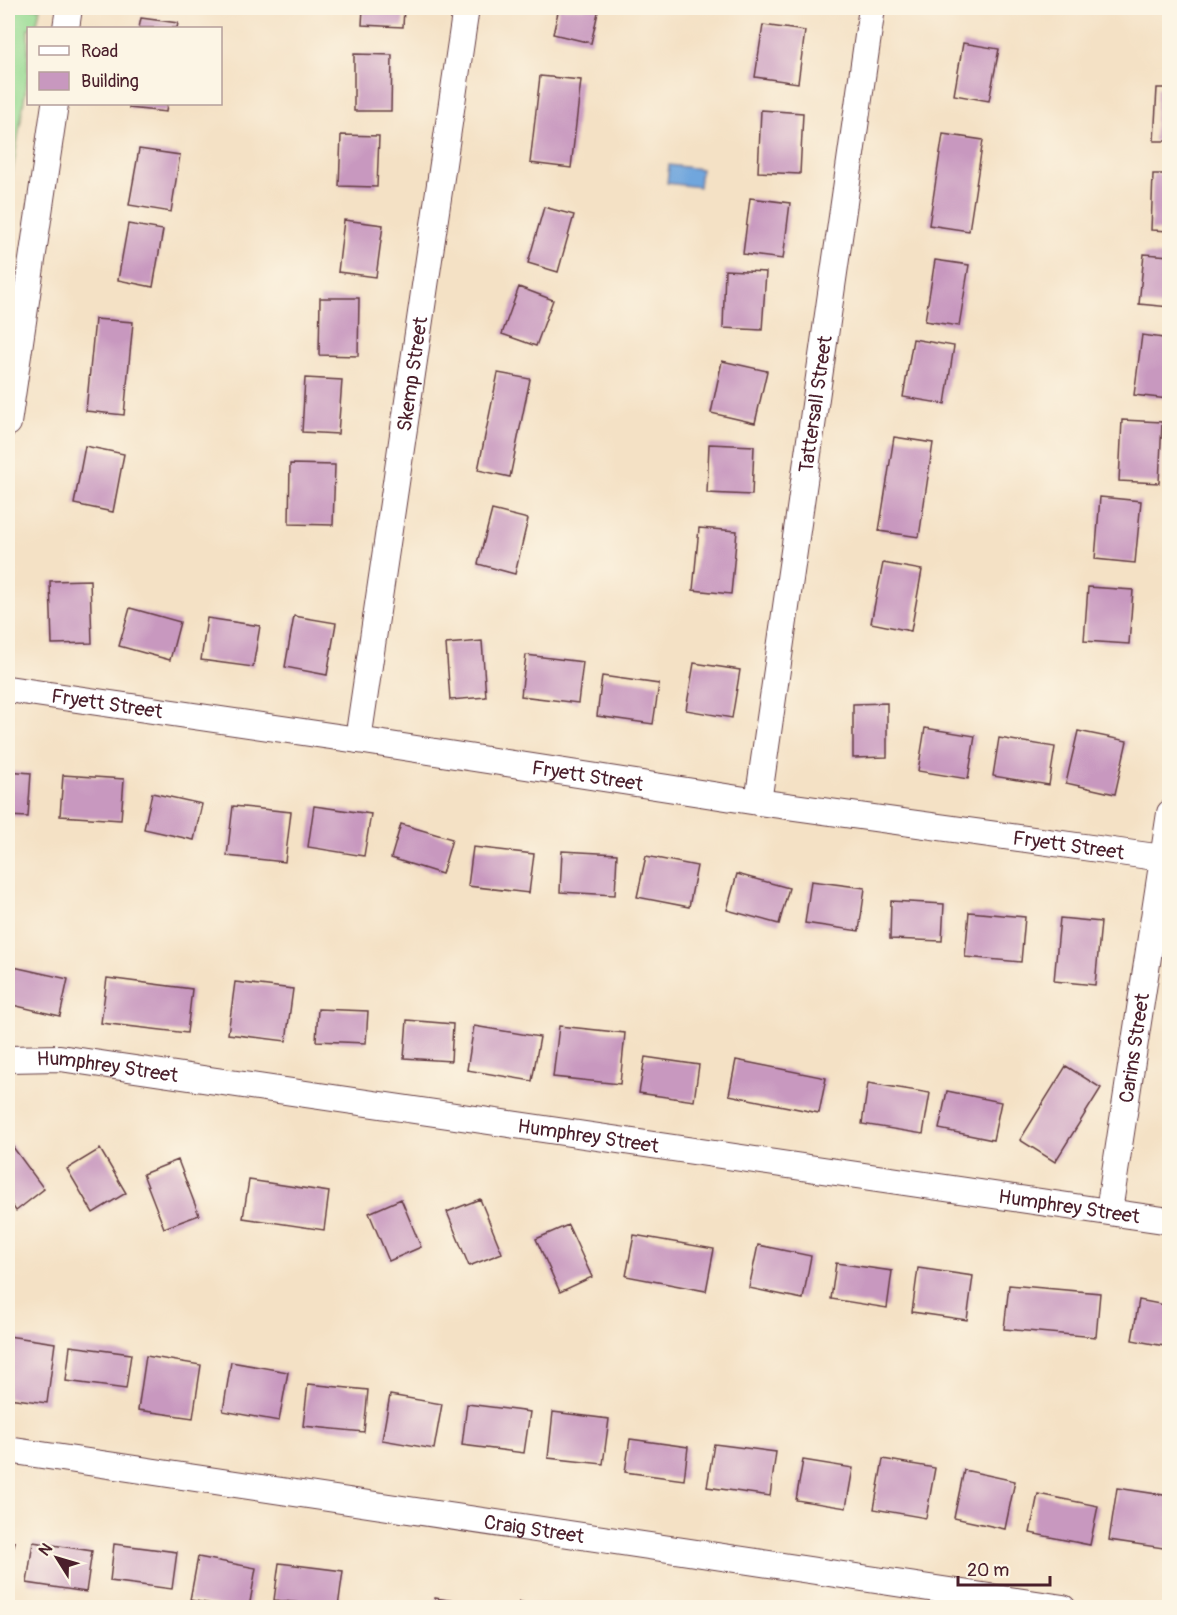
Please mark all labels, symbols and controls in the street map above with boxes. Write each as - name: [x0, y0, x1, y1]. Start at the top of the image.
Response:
- legend: [27, 27, 222, 105]
- text: Road: [81, 40, 118, 63]
- text: Building: [81, 70, 139, 93]
- street label: Skemp Street: [391, 314, 433, 433]
- street label: Tattersall Street: [793, 333, 837, 474]
- street label: Fryett Street: [50, 683, 165, 724]
- street label: Fryett Street: [530, 755, 646, 797]
- street label: Fryett Street: [1011, 825, 1127, 865]
- street label: Carins Street: [1113, 990, 1155, 1105]
- street label: Humphrey Street: [36, 1045, 181, 1088]
- street label: Humphrey Street: [516, 1113, 662, 1158]
- street label: Humphrey Street: [997, 1183, 1142, 1229]
- street label: Craig Street: [482, 1509, 587, 1549]
- north arrow: [27, 1528, 87, 1588]
- text: N: [35, 1539, 57, 1560]
- scale bar: [958, 1549, 1050, 1587]
- text: 20 m: [967, 1559, 1009, 1582]

